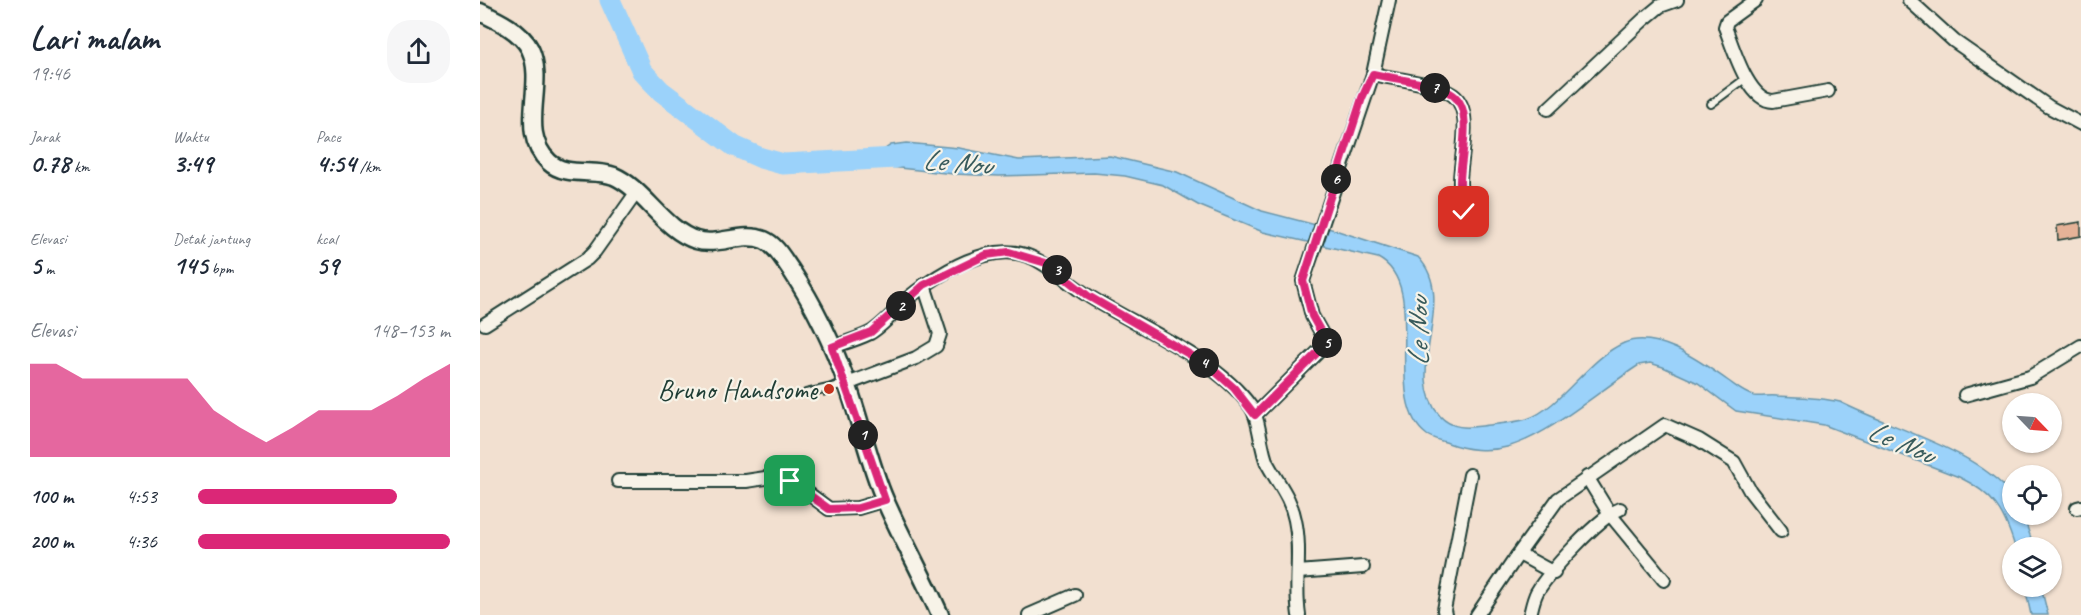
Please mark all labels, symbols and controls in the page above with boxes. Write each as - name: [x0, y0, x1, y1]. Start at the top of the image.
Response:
- text: Lari malam: [30, 17, 159, 59]
- button: share: [387, 20, 450, 83]
- text: 19:46: [30, 61, 70, 86]
- pin: 7: [1420, 73, 1450, 103]
- text: 7: [1431, 78, 1439, 98]
- text: Jarak: [30, 127, 60, 147]
- text: Waktu: [173, 127, 209, 147]
- text: Pace: [316, 127, 341, 147]
- water label: Le Nou: [921, 140, 997, 184]
- text: 0.78: [30, 147, 70, 180]
- text: 3:49: [173, 147, 213, 180]
- text: 4:54: [316, 147, 356, 180]
- text: km: [70, 157, 90, 177]
- text: /km: [356, 157, 381, 177]
- pin: 6: [1321, 164, 1351, 194]
- text: 6: [1332, 169, 1340, 189]
- pin: [1438, 186, 1489, 237]
- icon: check: [1447, 195, 1480, 228]
- text: Elevasi: [30, 229, 67, 249]
- text: Detak jantung: [173, 229, 250, 249]
- text: kcal: [316, 229, 337, 249]
- text: 5: [30, 249, 41, 282]
- text: 145: [173, 249, 208, 282]
- text: 59: [316, 249, 339, 282]
- pin: 3: [1042, 255, 1072, 285]
- text: m: [41, 259, 54, 279]
- text: bpm: [208, 259, 234, 279]
- text: 3: [1053, 260, 1061, 280]
- pin: 2: [886, 291, 916, 321]
- water label: Le Nou: [1399, 294, 1437, 366]
- text: 2: [897, 296, 905, 316]
- text: Elevasi: [30, 318, 76, 343]
- text: 148–153 m: [371, 318, 450, 343]
- pin: 5: [1312, 328, 1342, 358]
- text: 5: [1324, 333, 1330, 353]
- pin: 4: [1189, 348, 1219, 378]
- text: 4: [1200, 353, 1208, 373]
- place label: Bruno Handsome: [658, 372, 819, 407]
- marker: Bruno Handsome: [822, 382, 836, 396]
- north arrow: [2002, 393, 2062, 453]
- map controls: [2002, 393, 2062, 597]
- water label: Le Nou: [1862, 411, 1944, 474]
- pin: 1: [848, 420, 878, 450]
- text: 1: [859, 425, 867, 445]
- pin: [764, 455, 815, 506]
- icon: arrive: [773, 464, 806, 497]
- button: locate: [2002, 465, 2062, 525]
- text: 100 m: [30, 484, 73, 509]
- text: 4:53: [126, 484, 157, 509]
- text: 200 m: [30, 529, 73, 554]
- text: 4:36: [126, 529, 157, 554]
- button: layers: [2002, 537, 2062, 597]

